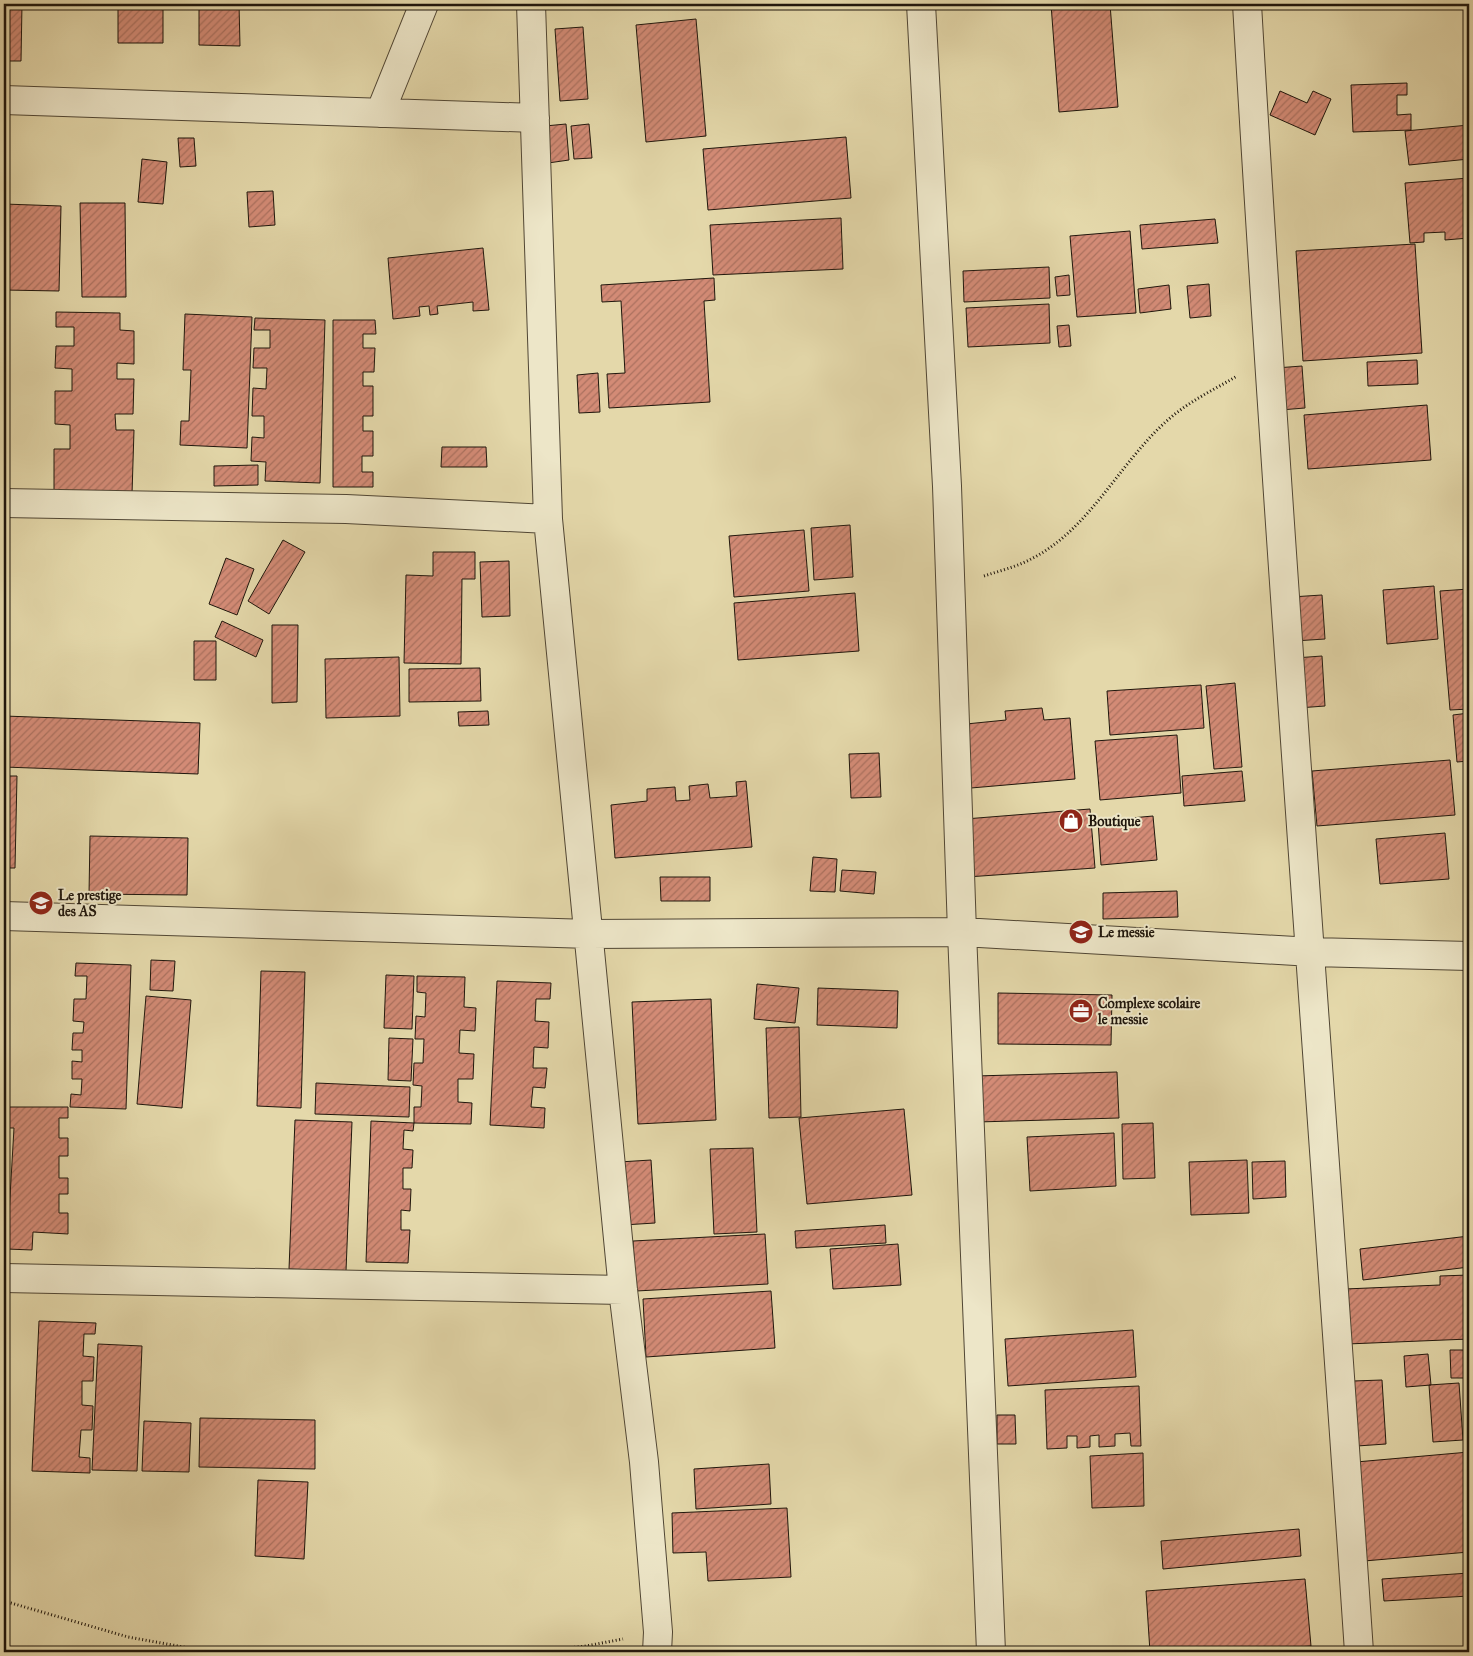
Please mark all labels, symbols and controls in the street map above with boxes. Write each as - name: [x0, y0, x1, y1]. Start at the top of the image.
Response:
- shop icon: Boutique: [1058, 808, 1084, 834]
- place label: Boutique: [1088, 813, 1141, 831]
- place label: Le prestige des AS: [58, 887, 122, 920]
- school or university icon: Le prestige des AS: [28, 890, 54, 916]
- school or university icon: Le messie: [1068, 919, 1094, 945]
- place label: Le messie: [1098, 924, 1155, 941]
- place label: Complexe scolaire le messie: [1097, 995, 1201, 1028]
- office icon: Complexe scolaire le messie: [1068, 998, 1094, 1024]

